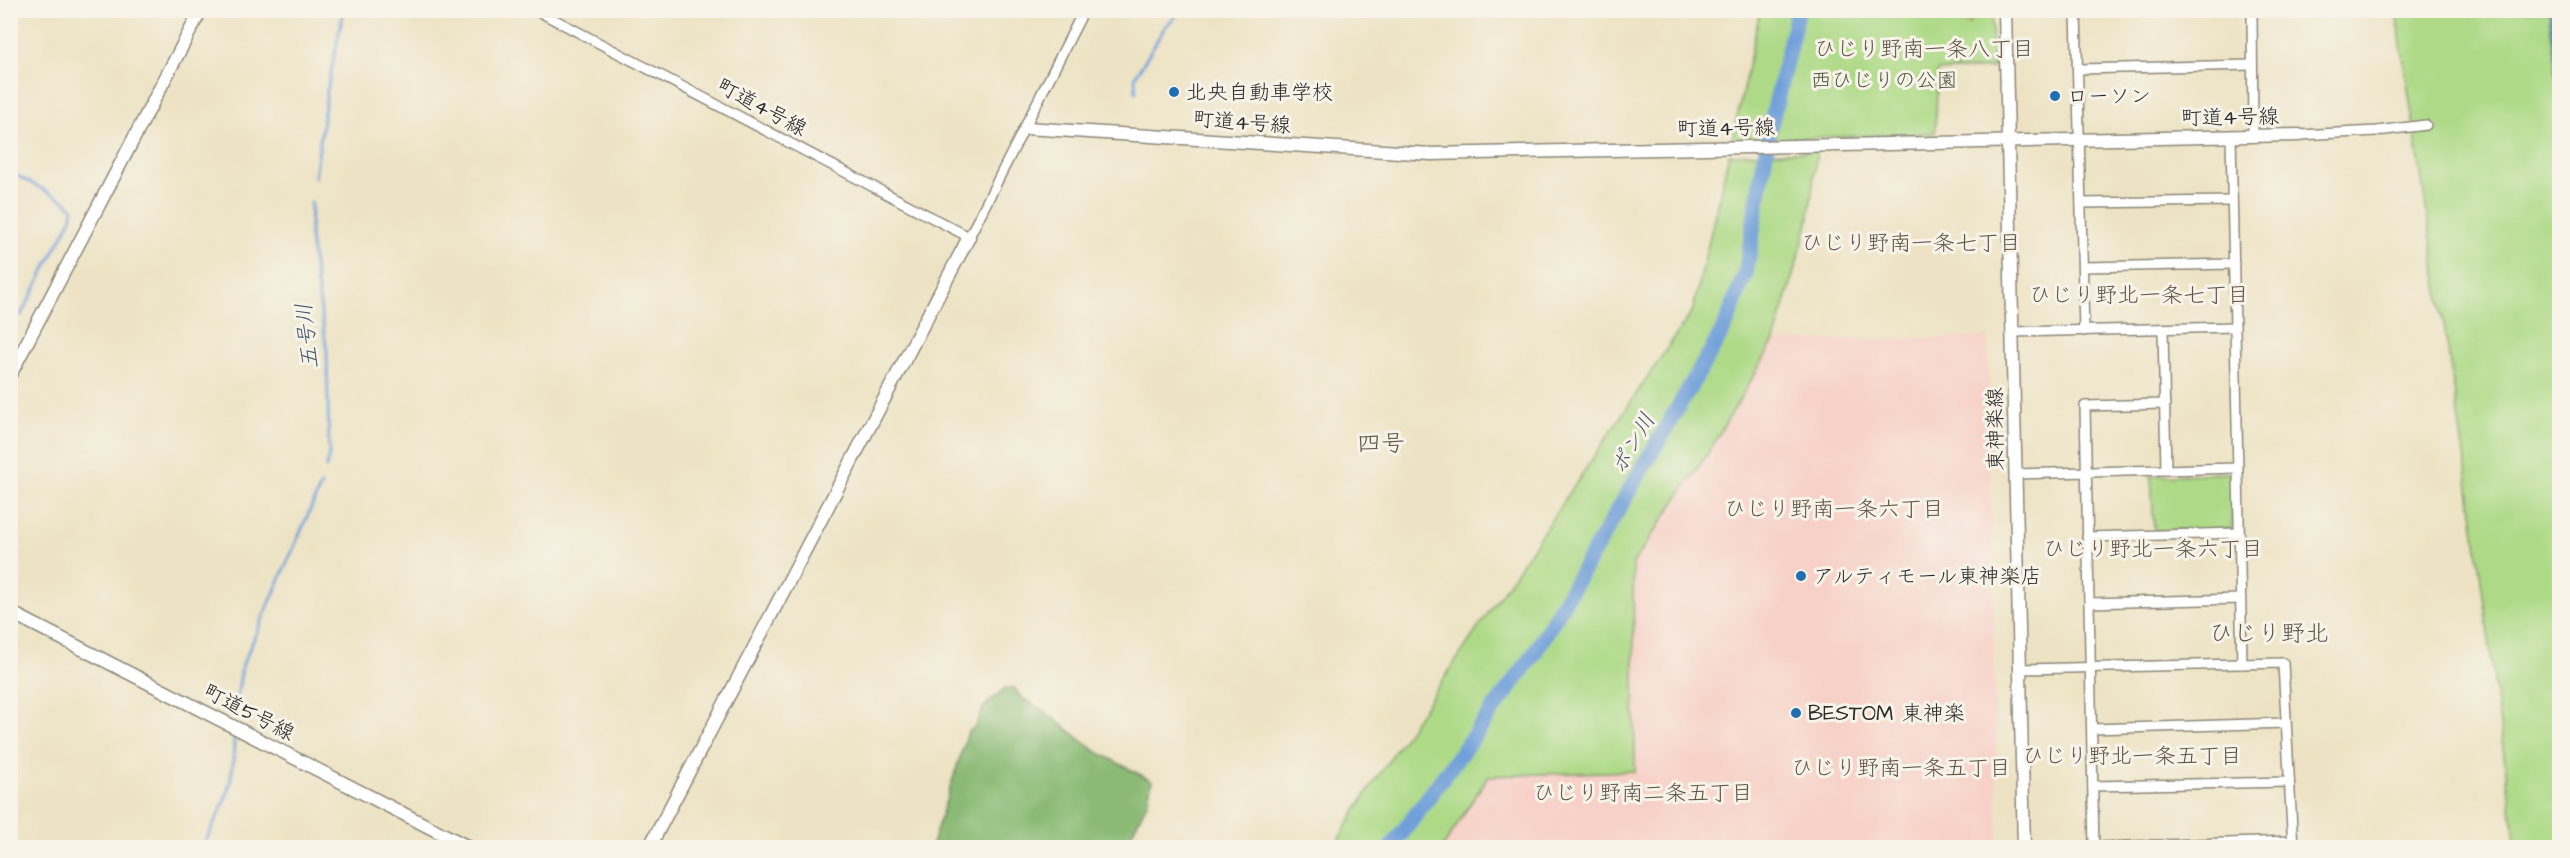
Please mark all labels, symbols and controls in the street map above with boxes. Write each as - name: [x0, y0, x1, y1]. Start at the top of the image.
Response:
- district label: ひじり野南一条八丁目: [1814, 34, 2034, 65]
- park label: 西ひじりの公園: [1811, 66, 1958, 95]
- street label: 町道4号線: [712, 72, 812, 143]
- place label: 北央自動車学校: [1186, 78, 1333, 107]
- place label: ローソン: [2067, 82, 2151, 111]
- marker: 北央自動車学校: [1167, 85, 1181, 99]
- marker: ローソン: [2048, 89, 2062, 103]
- street label: 町道4号線: [2181, 102, 2279, 133]
- street label: 町道4号線: [1192, 105, 1292, 140]
- street label: 町道4号線: [1677, 113, 1775, 144]
- district label: ひじり野南一条七丁目: [1801, 228, 2021, 259]
- district label: ひじり野北一条七丁目: [2029, 280, 2249, 311]
- water label: 五号川: [289, 301, 326, 370]
- street label: 東神楽線: [1980, 387, 2011, 471]
- water label: ポン川: [1603, 407, 1663, 480]
- district label: 四号: [1357, 427, 1405, 461]
- district label: ひじり野南一条六丁目: [1724, 494, 1944, 525]
- district label: ひじり野北一条六丁目: [2043, 534, 2263, 565]
- place label: アルティモール東神楽店: [1813, 562, 2041, 591]
- marker: アルティモール東神楽店: [1794, 569, 1808, 583]
- district label: ひじり野北: [2209, 617, 2329, 651]
- street label: 町道5号線: [198, 677, 299, 748]
- place label: BESTOM 東神楽: [1808, 699, 1965, 728]
- marker: BESTOM 東神楽: [1789, 706, 1803, 720]
- district label: ひじり野北一条五丁目: [2022, 741, 2242, 772]
- district label: ひじり野南一条五丁目: [1791, 753, 2011, 784]
- district label: ひじり野南二条五丁目: [1533, 778, 1753, 809]

